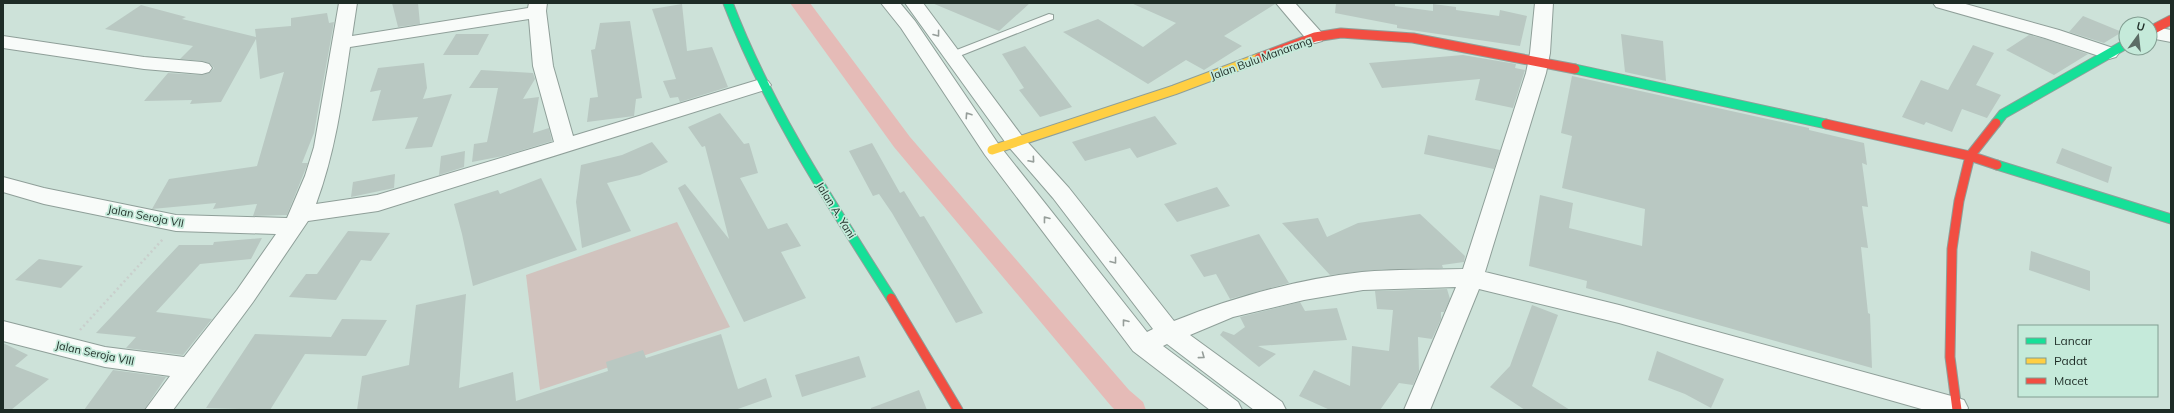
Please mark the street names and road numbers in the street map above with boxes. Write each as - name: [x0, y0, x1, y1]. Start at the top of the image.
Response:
- street label: Jalan Bulu Manarang: [1208, 33, 1314, 83]
- street label: Jalan A. Yani: [813, 179, 859, 241]
- street label: Jalan Seroja VII: [107, 202, 185, 230]
- street label: Jalan Seroja VIII: [54, 338, 136, 368]

